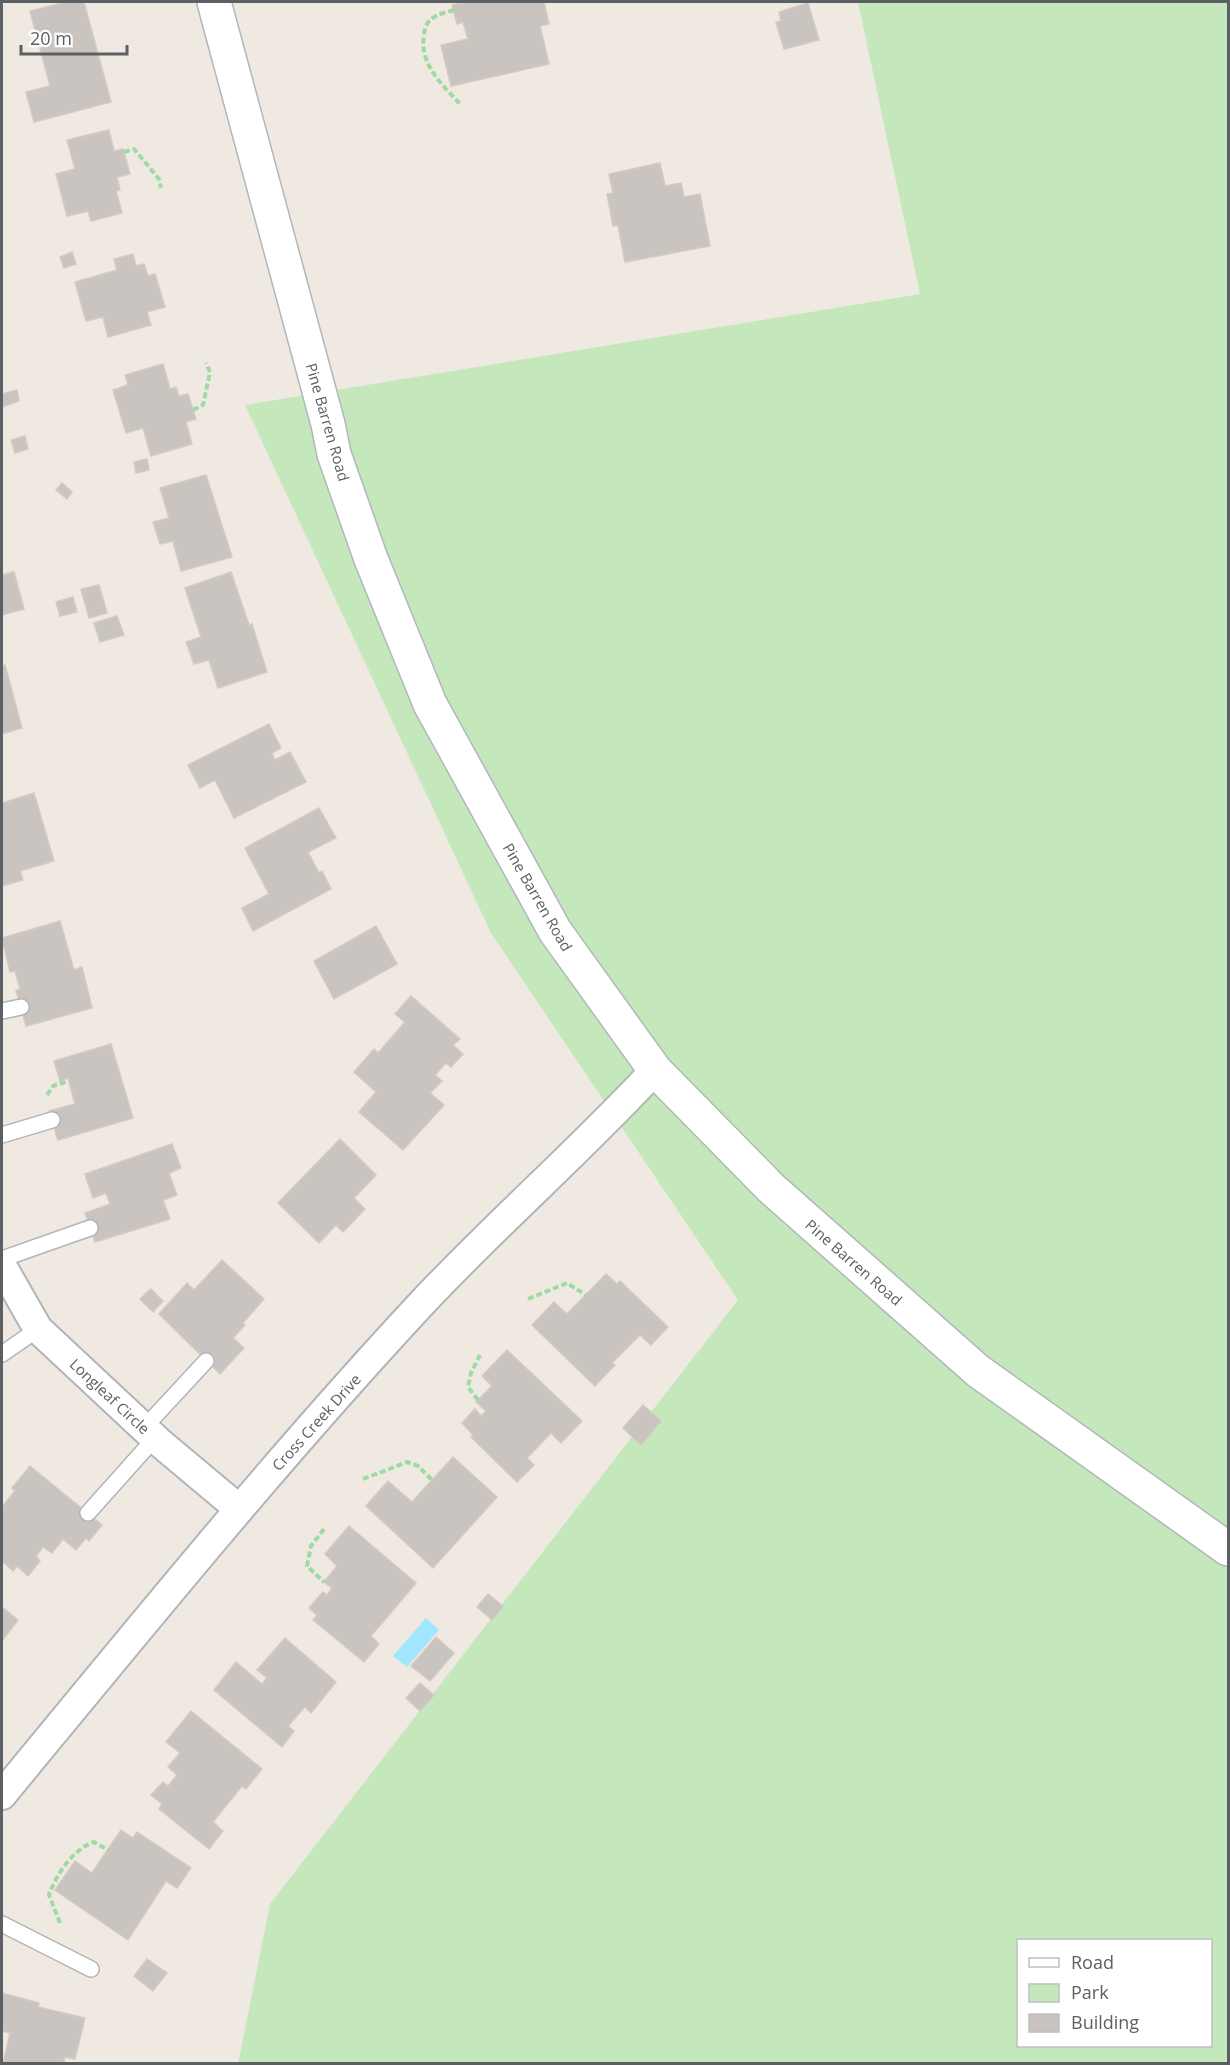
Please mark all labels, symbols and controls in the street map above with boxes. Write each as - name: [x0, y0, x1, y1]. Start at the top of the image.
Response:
- scale bar: [21, 18, 128, 56]
- text: 20 m: [30, 26, 72, 50]
- street label: Pine Barren Road: [302, 361, 354, 483]
- street label: Pine Barren Road: [499, 839, 577, 955]
- street label: Pine Barren Road: [801, 1214, 907, 1310]
- street label: Longleaf Circle: [66, 1354, 154, 1438]
- street label: Cross Creek Drive: [267, 1369, 365, 1475]
- legend: [1017, 1939, 1212, 2047]
- text: Road: [1071, 1950, 1114, 1974]
- text: Park: [1071, 1980, 1109, 2004]
- text: Building: [1071, 2010, 1139, 2034]

